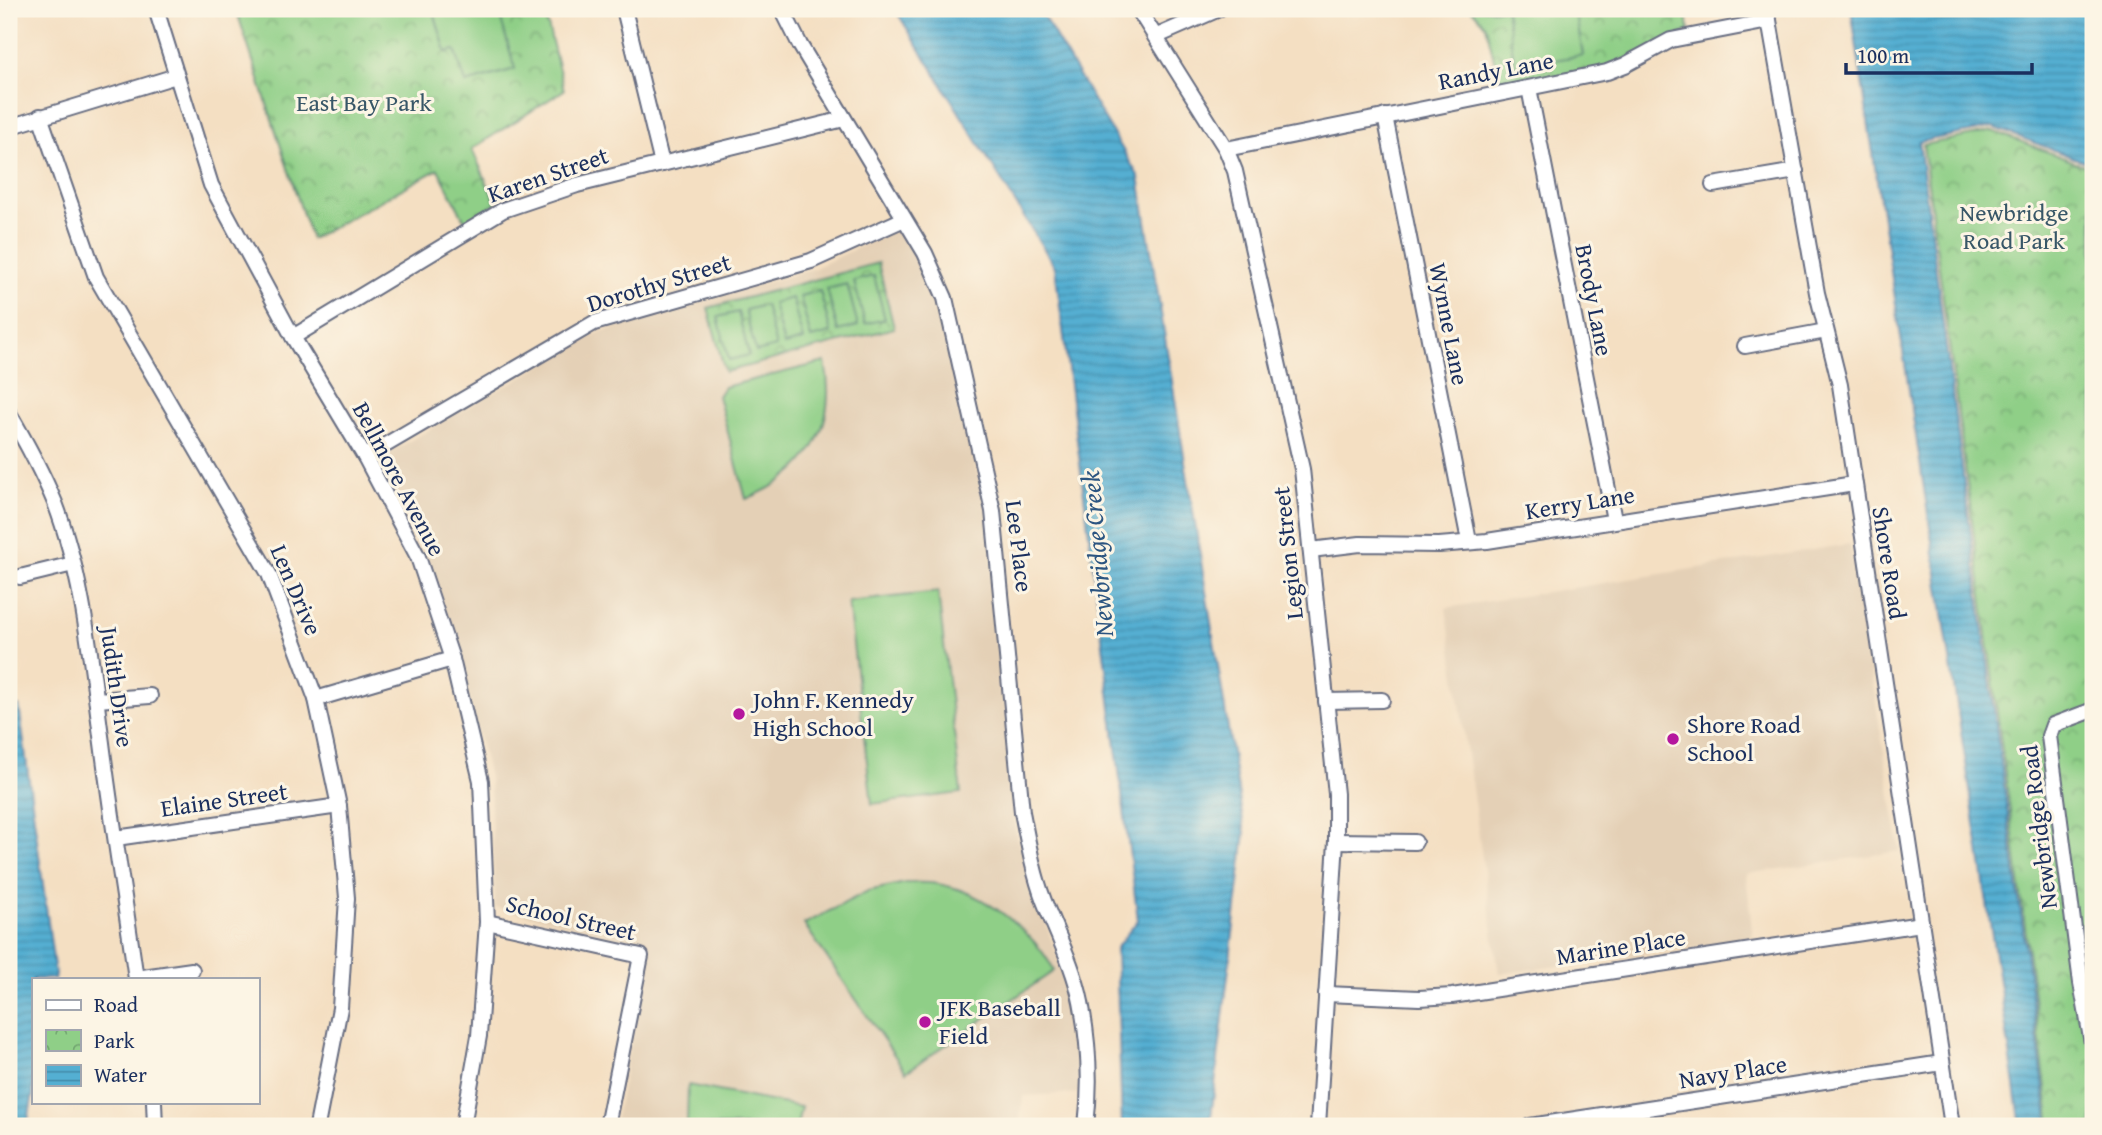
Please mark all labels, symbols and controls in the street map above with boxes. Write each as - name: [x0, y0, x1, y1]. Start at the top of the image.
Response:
- scale bar: [1846, 32, 2032, 76]
- text: 100 m: [1857, 40, 1909, 71]
- street label: Randy Lane: [1435, 42, 1556, 99]
- park label: East Bay Park: [296, 85, 432, 120]
- street label: Karen Street: [483, 137, 614, 212]
- park label: Newbridge Road Park: [1959, 195, 2069, 258]
- street label: Brody Lane: [1567, 241, 1622, 359]
- street label: Dorothy Street: [583, 244, 735, 321]
- street label: Wynne Lane: [1421, 260, 1478, 388]
- street label: Bellmore Avenue: [344, 395, 455, 562]
- water label: Newbridge Creek: [1070, 469, 1123, 640]
- street label: Kerry Lane: [1523, 477, 1637, 528]
- street label: Legion Street: [1263, 484, 1312, 621]
- street label: Lee Place: [996, 498, 1042, 594]
- street label: Shore Road: [1863, 504, 1916, 622]
- street label: Len Drive: [262, 539, 331, 641]
- street label: Judith Drive: [91, 622, 143, 749]
- place label: John F. Kennedy High School: [750, 682, 914, 745]
- marker: John F. Kennedy High School: [731, 706, 747, 722]
- place label: Shore Road School: [1687, 707, 1801, 770]
- marker: Shore Road School: [1665, 731, 1681, 747]
- street label: Newbridge Road: [2011, 743, 2066, 911]
- street label: Elaine Street: [158, 773, 290, 826]
- street label: School Street: [503, 886, 640, 950]
- street label: Marine Place: [1554, 919, 1688, 974]
- legend: [32, 978, 259, 1104]
- text: Road: [94, 989, 139, 1020]
- place label: JFK Baseball Field: [936, 990, 1061, 1053]
- marker: JFK Baseball Field: [917, 1014, 933, 1030]
- text: Park: [94, 1025, 135, 1056]
- street label: Navy Place: [1676, 1046, 1789, 1097]
- text: Water: [94, 1059, 147, 1090]

